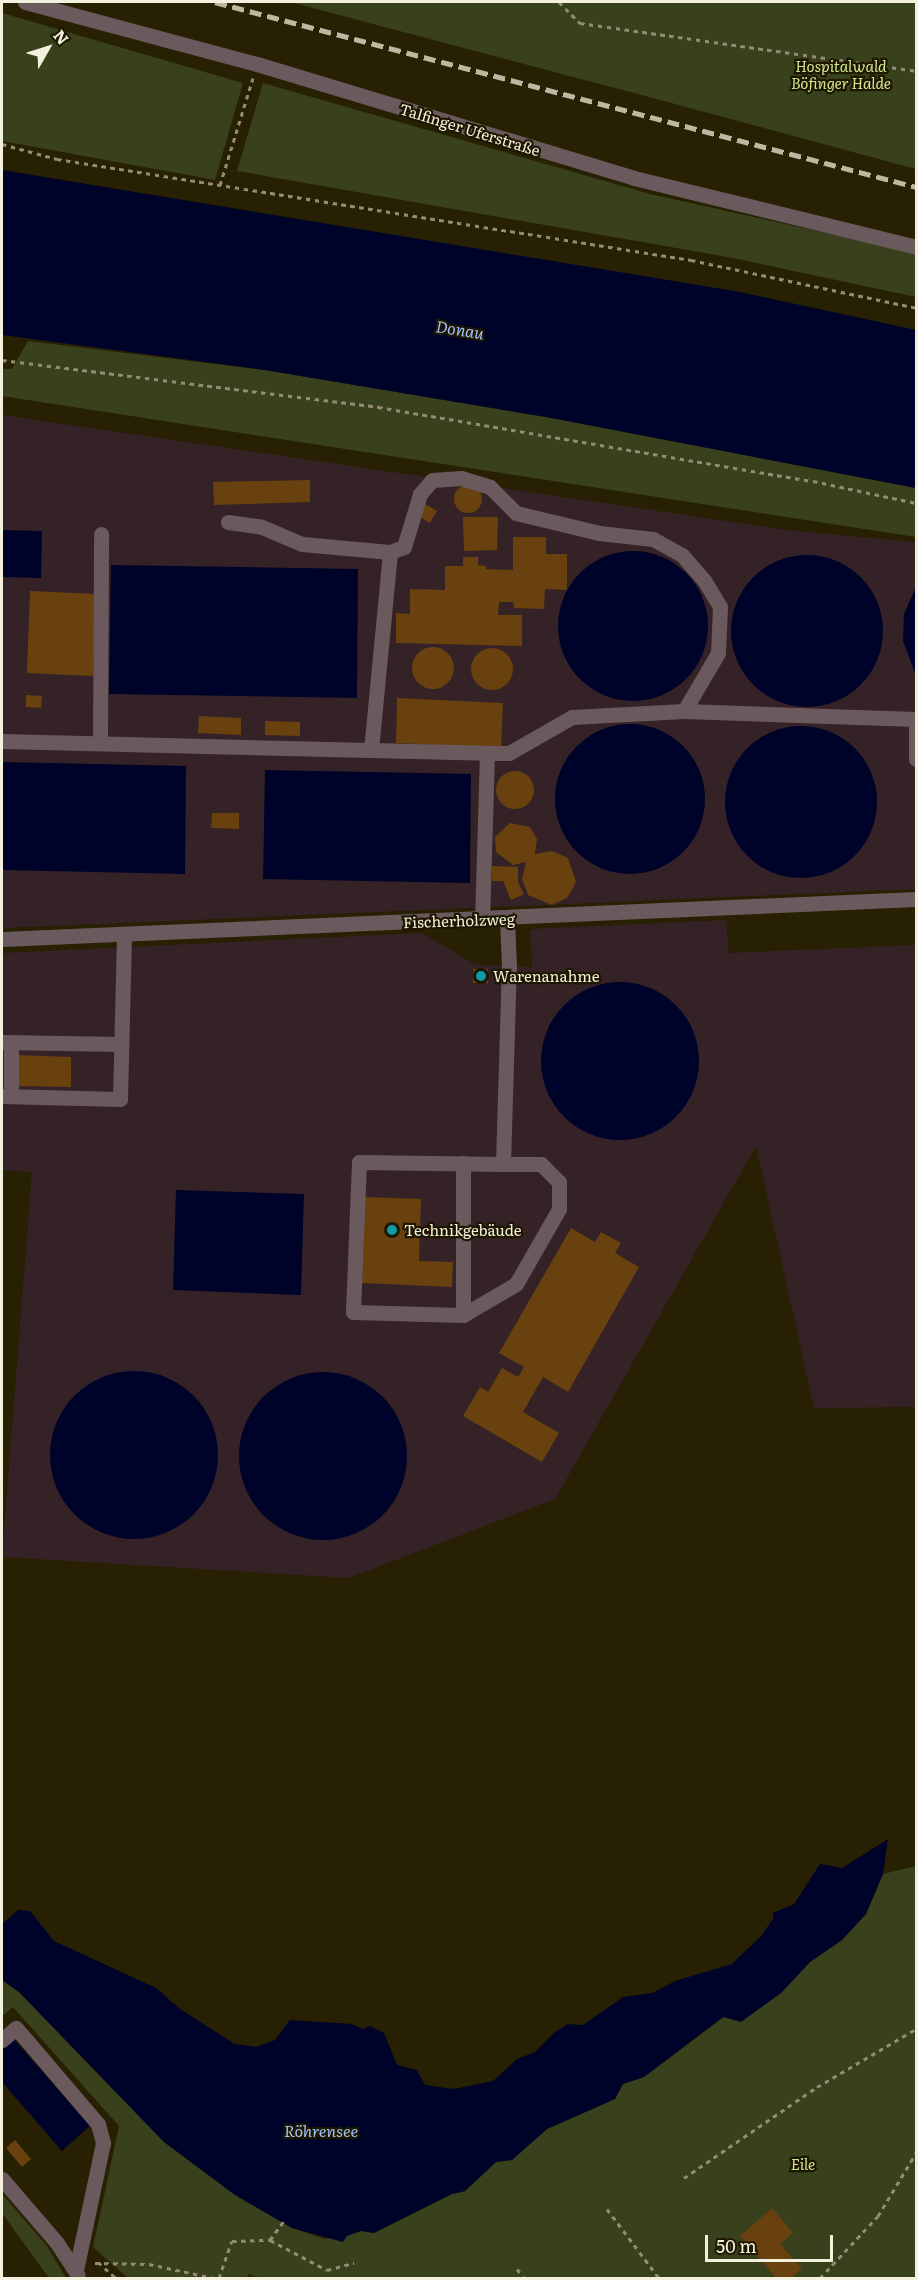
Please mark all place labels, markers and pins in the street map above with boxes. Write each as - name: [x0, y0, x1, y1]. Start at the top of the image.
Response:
- place label: Warenanahme: [493, 967, 600, 985]
- marker: Warenanahme: [474, 969, 488, 983]
- place label: Technikgebäude: [404, 1221, 522, 1239]
- marker: Technikgebäude: [385, 1223, 399, 1237]

